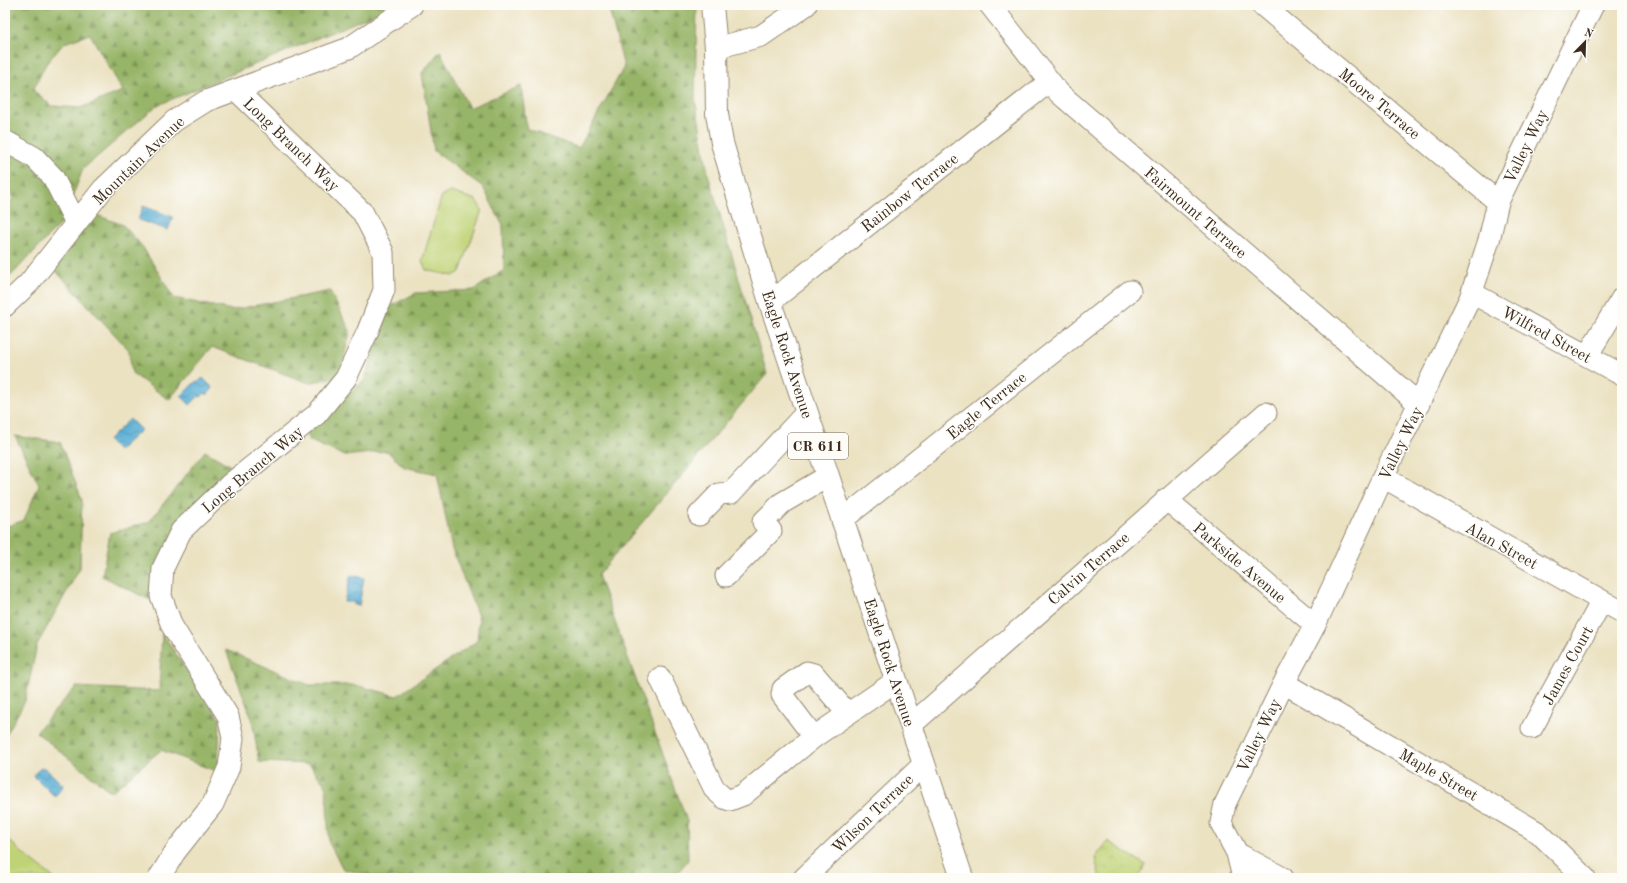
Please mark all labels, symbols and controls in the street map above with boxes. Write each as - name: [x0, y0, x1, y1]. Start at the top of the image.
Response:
- north arrow: [1565, 22, 1605, 62]
- text: N: [1582, 27, 1595, 41]
- street label: Moore Terrace: [1335, 66, 1422, 143]
- street label: Long Branch Way: [239, 96, 342, 196]
- street label: Valley Way: [1502, 107, 1552, 186]
- street label: Mountain Avenue: [91, 114, 188, 209]
- street label: Rainbow Terrace: [859, 151, 962, 236]
- street label: Fairmount Terrace: [1141, 165, 1249, 262]
- street label: Eagle Rock Avenue: [758, 289, 814, 421]
- street label: Wilfred Street: [1499, 305, 1594, 367]
- street label: Eagle Terrace: [945, 370, 1030, 443]
- street label: Valley Way: [1377, 404, 1427, 483]
- street label: Long Branch Way: [200, 423, 307, 517]
- road number: CR 611: [788, 433, 848, 459]
- street label: Parkside Avenue: [1189, 520, 1288, 607]
- street label: Alan Street: [1462, 520, 1540, 573]
- street label: Calvin Terrace: [1046, 530, 1133, 609]
- street label: Eagle Rock Avenue: [860, 597, 916, 729]
- street label: James Court: [1541, 624, 1597, 708]
- street label: Valley Way: [1235, 696, 1285, 775]
- street label: Maple Street: [1396, 747, 1481, 805]
- street label: Wilson Terrace: [830, 772, 917, 857]

